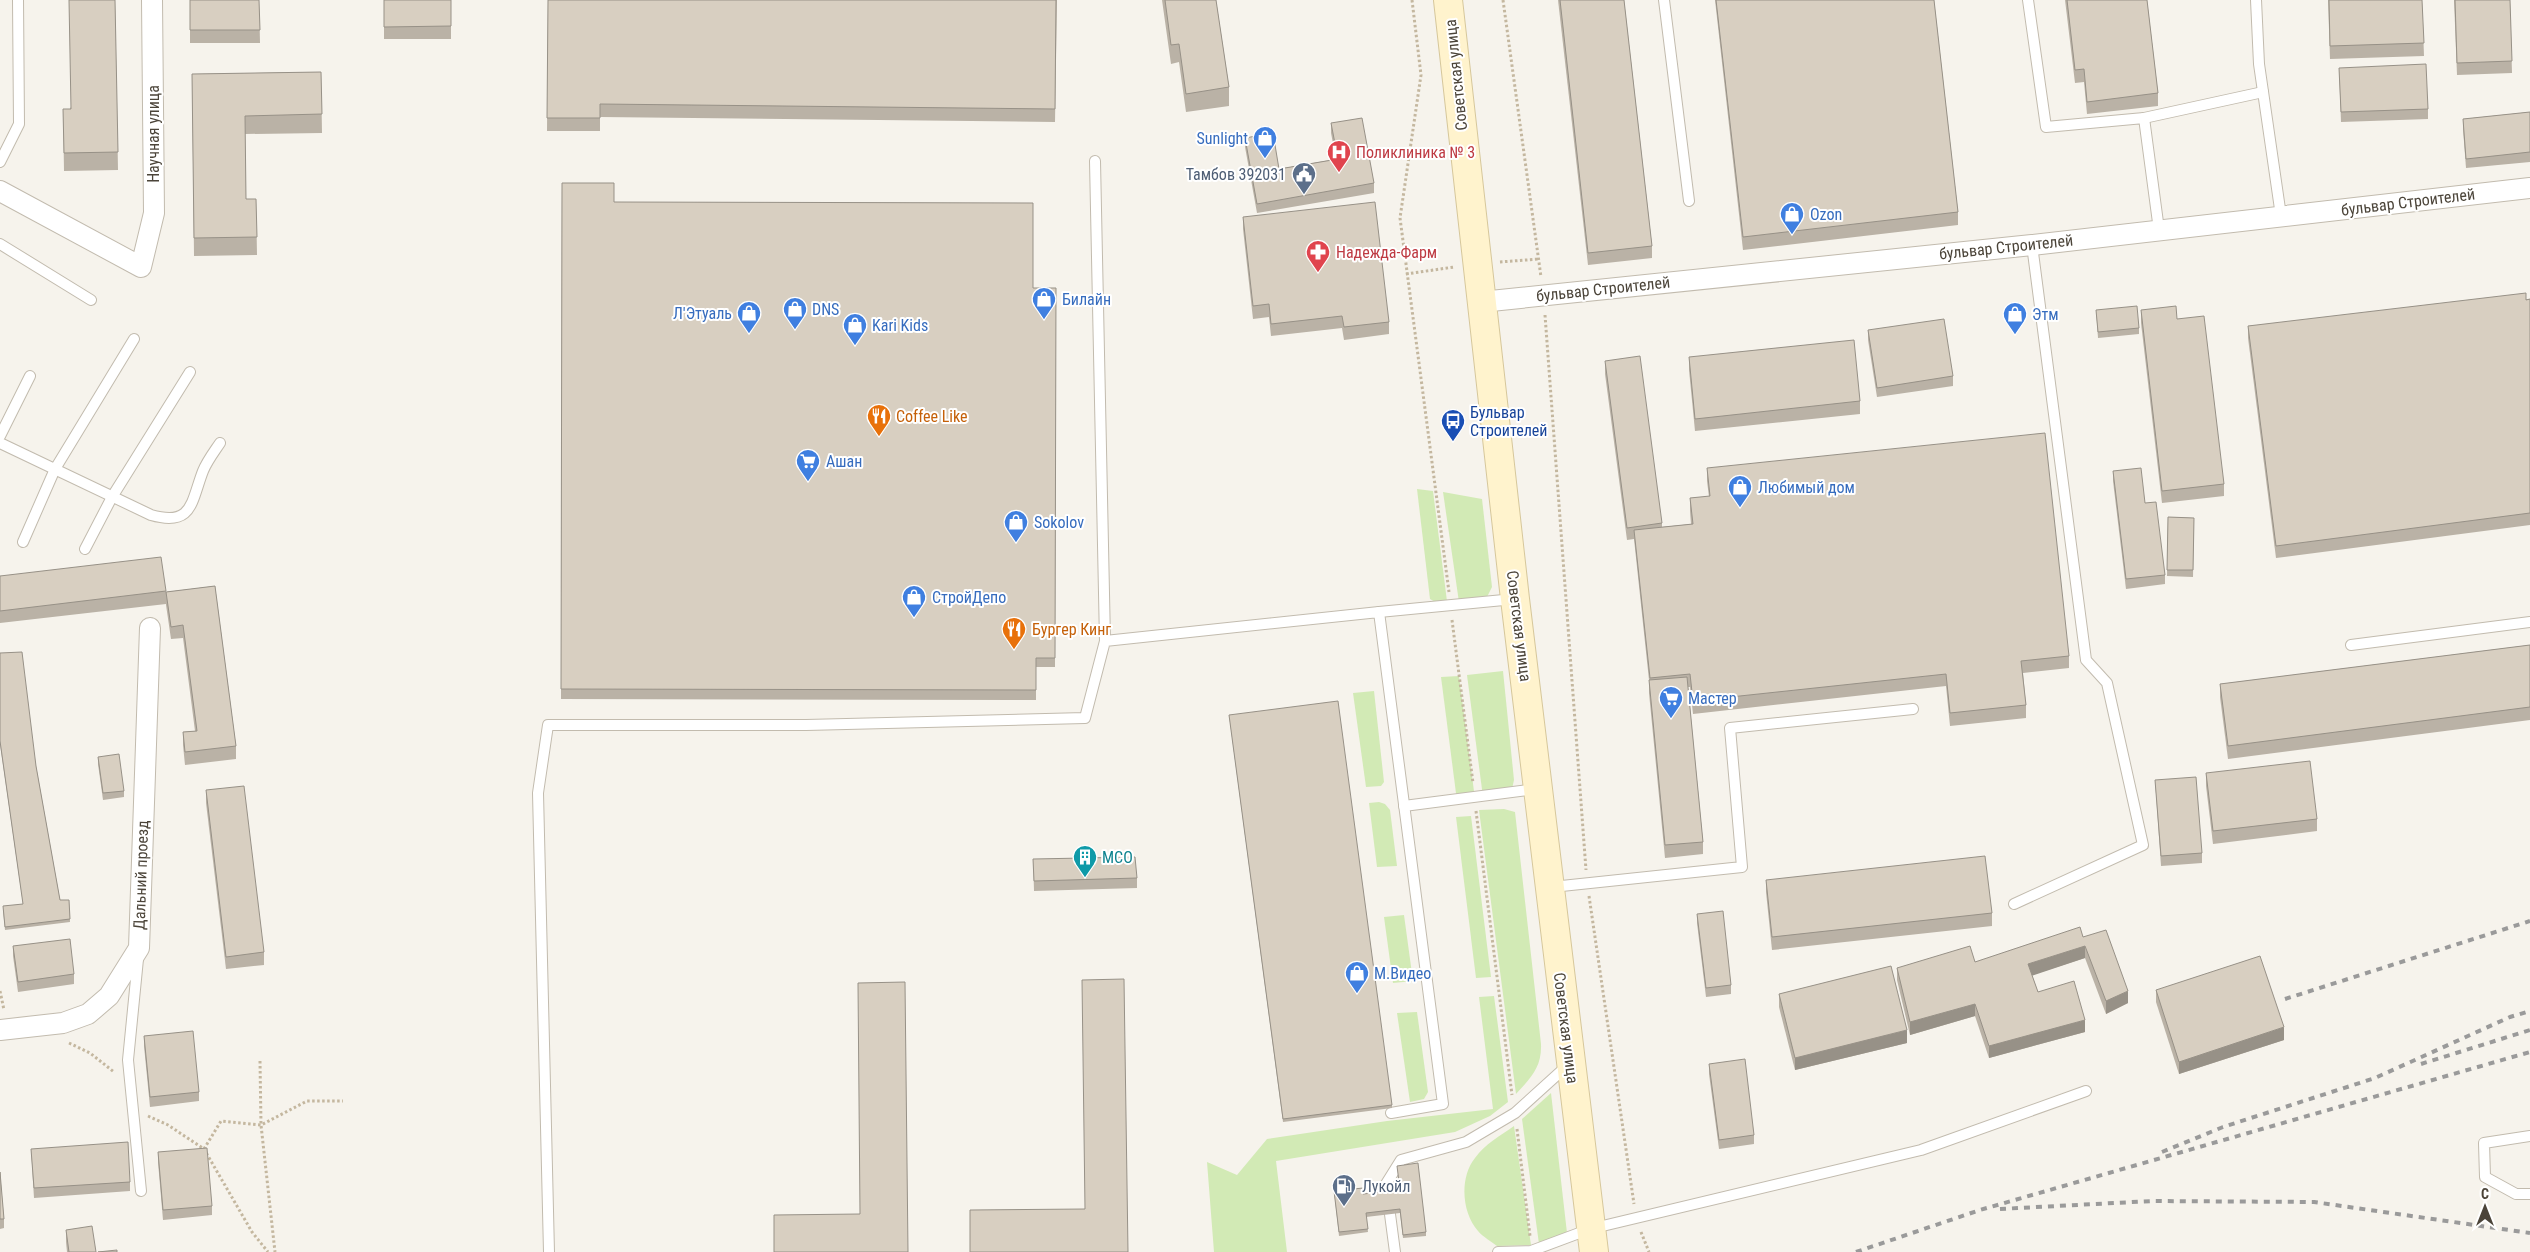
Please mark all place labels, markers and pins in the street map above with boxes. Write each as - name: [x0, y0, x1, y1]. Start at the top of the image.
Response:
- shop icon: Sunlight: [1252, 125, 1278, 159]
- place label: Sunlight: [1197, 129, 1248, 148]
- hospital icon: Поликлиника № 3: [1326, 139, 1352, 173]
- place label: Поликлиника № 3: [1356, 143, 1475, 162]
- public building icon: Тамбов 392031: [1291, 161, 1317, 195]
- place label: Тамбов 392031: [1186, 165, 1286, 184]
- shop icon: Ozon: [1779, 201, 1805, 235]
- place label: Ozon: [1810, 205, 1842, 224]
- pharmacy icon: Надежда-Фарм: [1305, 239, 1331, 273]
- place label: Надежда-Фарм: [1336, 243, 1437, 262]
- shop icon: Билайн: [1031, 286, 1057, 320]
- place label: Билайн: [1062, 290, 1111, 309]
- shop icon: DNS: [782, 296, 808, 330]
- shop icon: Л'Этуаль: [736, 300, 762, 334]
- place label: DNS: [812, 300, 839, 319]
- shop icon: Этм: [2002, 301, 2028, 335]
- place label: Л'Этуаль: [673, 304, 732, 323]
- place label: Этм: [2032, 305, 2059, 324]
- shop icon: Kari Kids: [842, 312, 868, 346]
- place label: Kari Kids: [872, 316, 928, 335]
- restaurant icon: Coffee Like: [866, 403, 892, 437]
- place label: Бульвар Строителей: [1470, 403, 1547, 440]
- place label: Coffee Like: [896, 407, 968, 426]
- bus stop icon: Бульвар Строителей: [1440, 408, 1466, 442]
- supermarket icon: Ашан: [795, 448, 821, 482]
- place label: Ашан: [826, 452, 862, 471]
- shop icon: Любимый дом: [1727, 474, 1753, 508]
- place label: Любимый дом: [1758, 478, 1855, 497]
- shop icon: Sokolov: [1003, 509, 1029, 543]
- place label: Sokolov: [1034, 513, 1084, 532]
- shop icon: СтройДепо: [901, 584, 927, 618]
- place label: СтройДепо: [932, 588, 1006, 607]
- restaurant icon: Бургер Кинг: [1001, 616, 1027, 650]
- place label: Бургер Кинг: [1032, 620, 1111, 639]
- supermarket icon: Мастер: [1658, 685, 1684, 719]
- place label: Мастер: [1688, 689, 1737, 708]
- building icon: МСО: [1072, 844, 1098, 878]
- place label: МСО: [1102, 848, 1133, 867]
- shop icon: М.Видео: [1344, 960, 1370, 994]
- place label: М.Видео: [1374, 964, 1431, 983]
- fuel station icon: Лукойл: [1331, 1173, 1357, 1207]
- place label: Лукойл: [1362, 1177, 1410, 1196]

